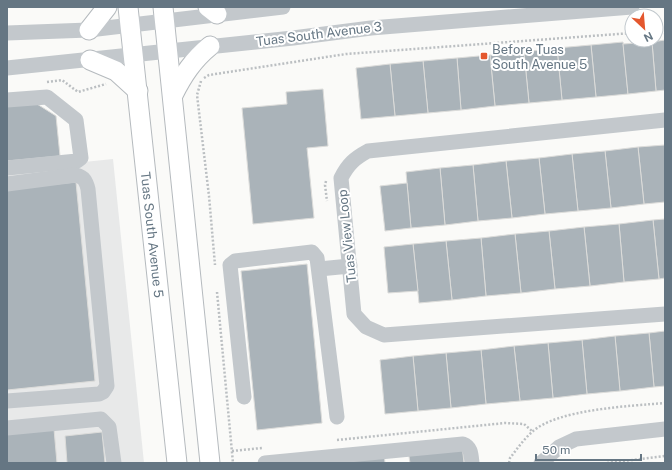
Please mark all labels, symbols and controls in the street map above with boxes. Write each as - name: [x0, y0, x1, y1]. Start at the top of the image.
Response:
- north arrow: [624, 8, 664, 48]
- street label: Tuas South Avenue 3: [255, 19, 383, 49]
- text: N: [642, 30, 655, 44]
- place label: Before Tuas South Avenue 5: [492, 42, 587, 72]
- marker: Before Tuas South Avenue 5: [479, 51, 489, 61]
- street label: Tuas South Avenue 5: [138, 171, 167, 299]
- street label: Tuas View Loop: [335, 189, 359, 283]
- scale bar: [536, 436, 641, 462]
- text: 50 m: [542, 443, 570, 457]

